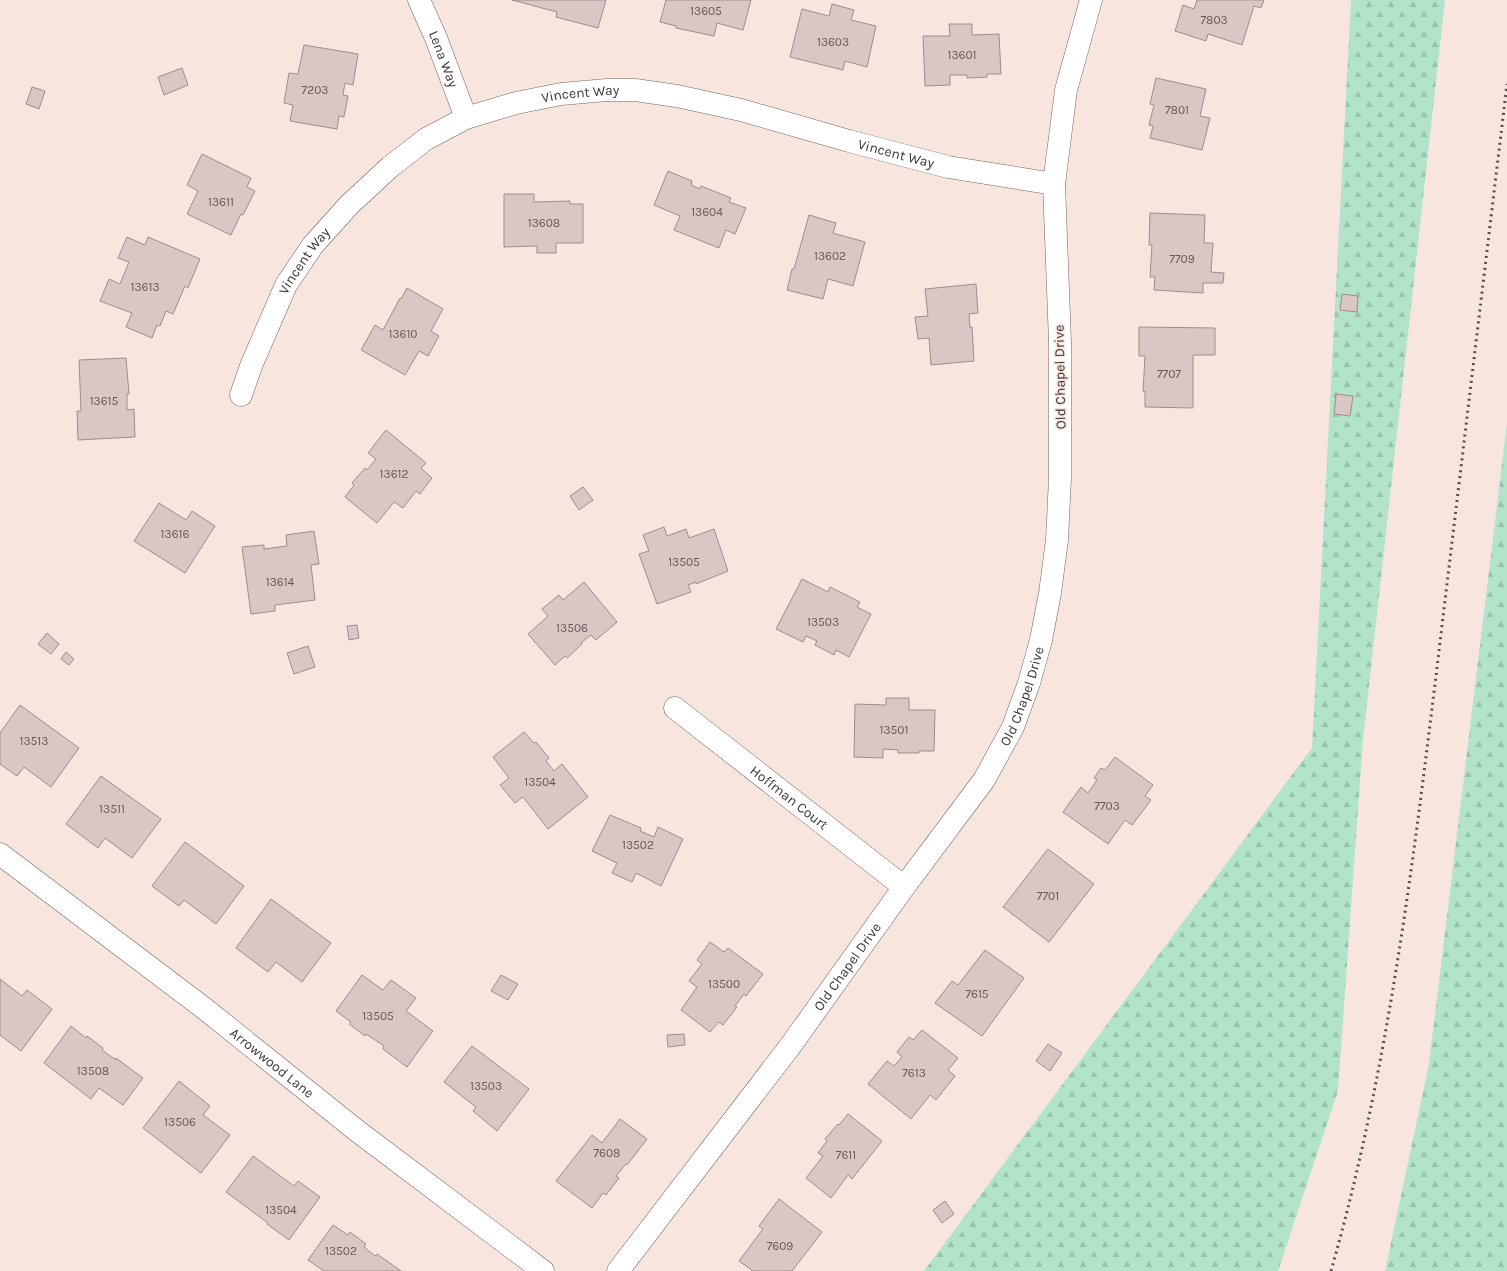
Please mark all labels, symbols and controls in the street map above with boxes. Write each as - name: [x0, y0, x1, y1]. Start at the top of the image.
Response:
- house number: 13605: [690, 4, 722, 18]
- house number: 7803: [1200, 13, 1228, 27]
- street label: Lena Way: [425, 28, 462, 90]
- house number: 13603: [817, 35, 849, 49]
- house number: 13601: [947, 48, 977, 62]
- street label: Vincent Way: [540, 82, 620, 106]
- house number: 7203: [302, 83, 328, 97]
- house number: 7801: [1165, 103, 1189, 117]
- street label: Vincent Way: [856, 135, 937, 172]
- house number: 13611: [208, 195, 234, 209]
- house number: 13604: [691, 205, 723, 219]
- house number: 13608: [528, 216, 560, 230]
- street label: Vincent Way: [275, 223, 334, 297]
- house number: 13602: [814, 249, 846, 263]
- house number: 7709: [1169, 252, 1195, 266]
- house number: 13613: [131, 280, 159, 294]
- street label: Old Chapel Drive: [1051, 325, 1069, 429]
- house number: 13610: [388, 327, 418, 341]
- house number: 7707: [1157, 367, 1181, 381]
- house number: 13615: [90, 394, 119, 408]
- house number: 13612: [380, 467, 408, 481]
- house number: 13616: [161, 527, 190, 541]
- house number: 13505: [668, 555, 700, 569]
- house number: 13614: [266, 575, 295, 589]
- house number: 13503: [807, 615, 839, 629]
- house number: 13506: [556, 621, 588, 635]
- street label: Old Chapel Drive: [996, 644, 1047, 749]
- house number: 13501: [880, 723, 908, 737]
- house number: 13513: [20, 734, 48, 748]
- street label: Hoffman Court: [747, 762, 832, 833]
- house number: 13504: [524, 775, 556, 789]
- house number: 7703: [1094, 799, 1120, 813]
- house number: 13511: [99, 802, 125, 816]
- house number: 13502: [622, 838, 654, 852]
- house number: 7701: [1037, 889, 1059, 903]
- street label: Old Chapel Drive: [810, 919, 884, 1014]
- house number: 13500: [708, 977, 740, 991]
- house number: 7615: [965, 987, 989, 1001]
- house number: 13505: [362, 1009, 394, 1023]
- street label: Arrowwood Lane: [227, 1024, 318, 1102]
- house number: 13508: [77, 1064, 109, 1078]
- house number: 7613: [902, 1066, 926, 1080]
- house number: 13503: [470, 1079, 502, 1093]
- house number: 13506: [164, 1115, 196, 1129]
- house number: 7608: [593, 1146, 621, 1160]
- house number: 7611: [836, 1148, 856, 1162]
- house number: 13504: [265, 1203, 297, 1217]
- house number: 7609: [767, 1239, 793, 1253]
- house number: 13502: [325, 1244, 357, 1258]

